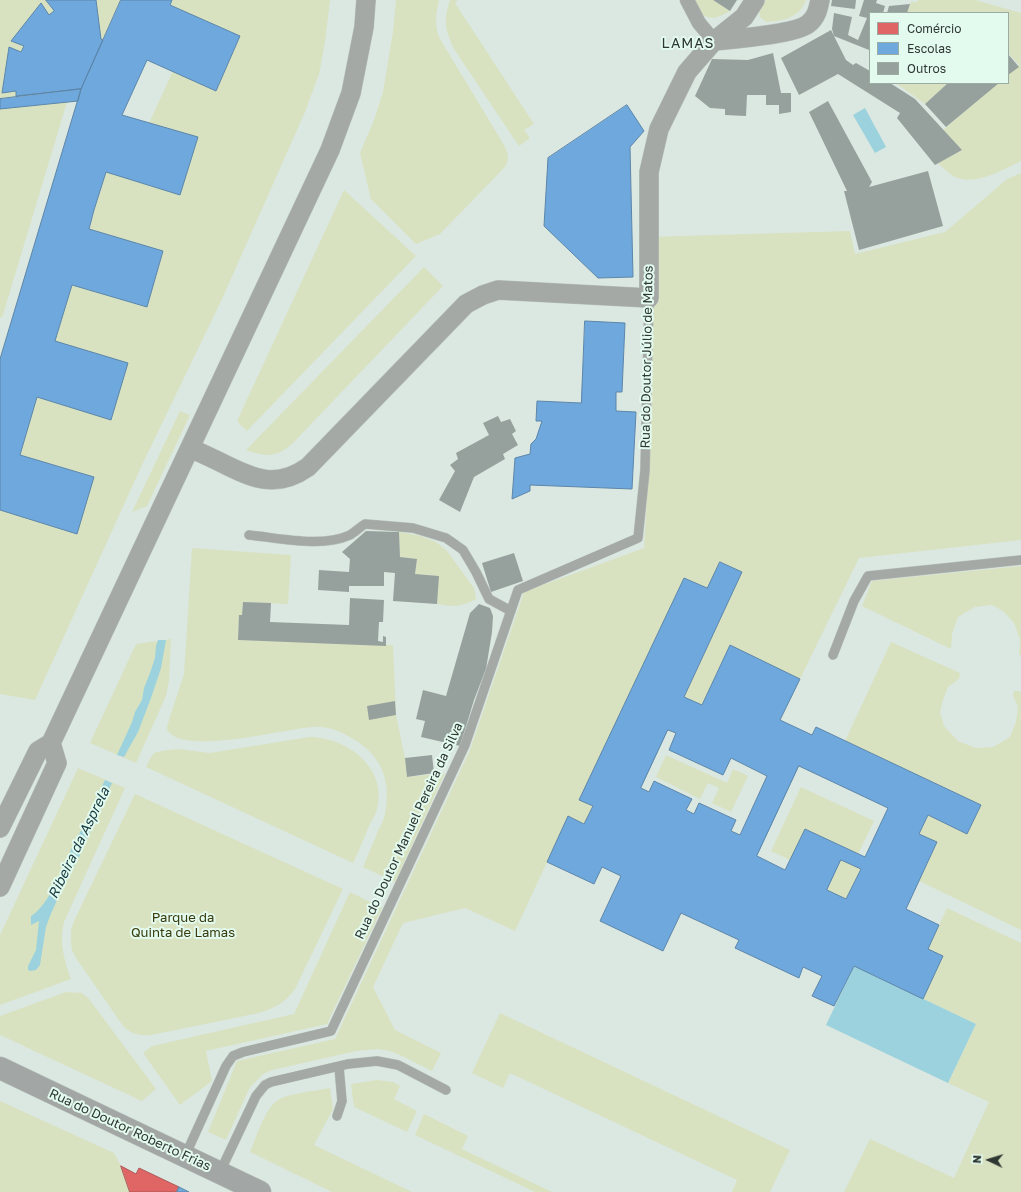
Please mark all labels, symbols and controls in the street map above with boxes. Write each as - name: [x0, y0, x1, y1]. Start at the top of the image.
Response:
- legend: [869, 12, 1009, 84]
- text: Comércio: [907, 21, 961, 36]
- district label: LAMAS: [661, 36, 715, 52]
- text: Escolas: [907, 41, 951, 56]
- text: Outros: [907, 61, 946, 76]
- street label: Rua do Doutor Júlio de Matos: [638, 265, 656, 449]
- street label: Rua do Doutor Manuel Pereira da Silva: [352, 720, 466, 942]
- water label: Ribeira da Asprela: [45, 785, 113, 901]
- park label: Parque da Quinta de Lamas: [131, 910, 235, 941]
- street label: Rua do Doutor Roberto Frias: [47, 1086, 213, 1174]
- north arrow: [969, 1140, 1009, 1180]
- text: N: [970, 1154, 983, 1164]

